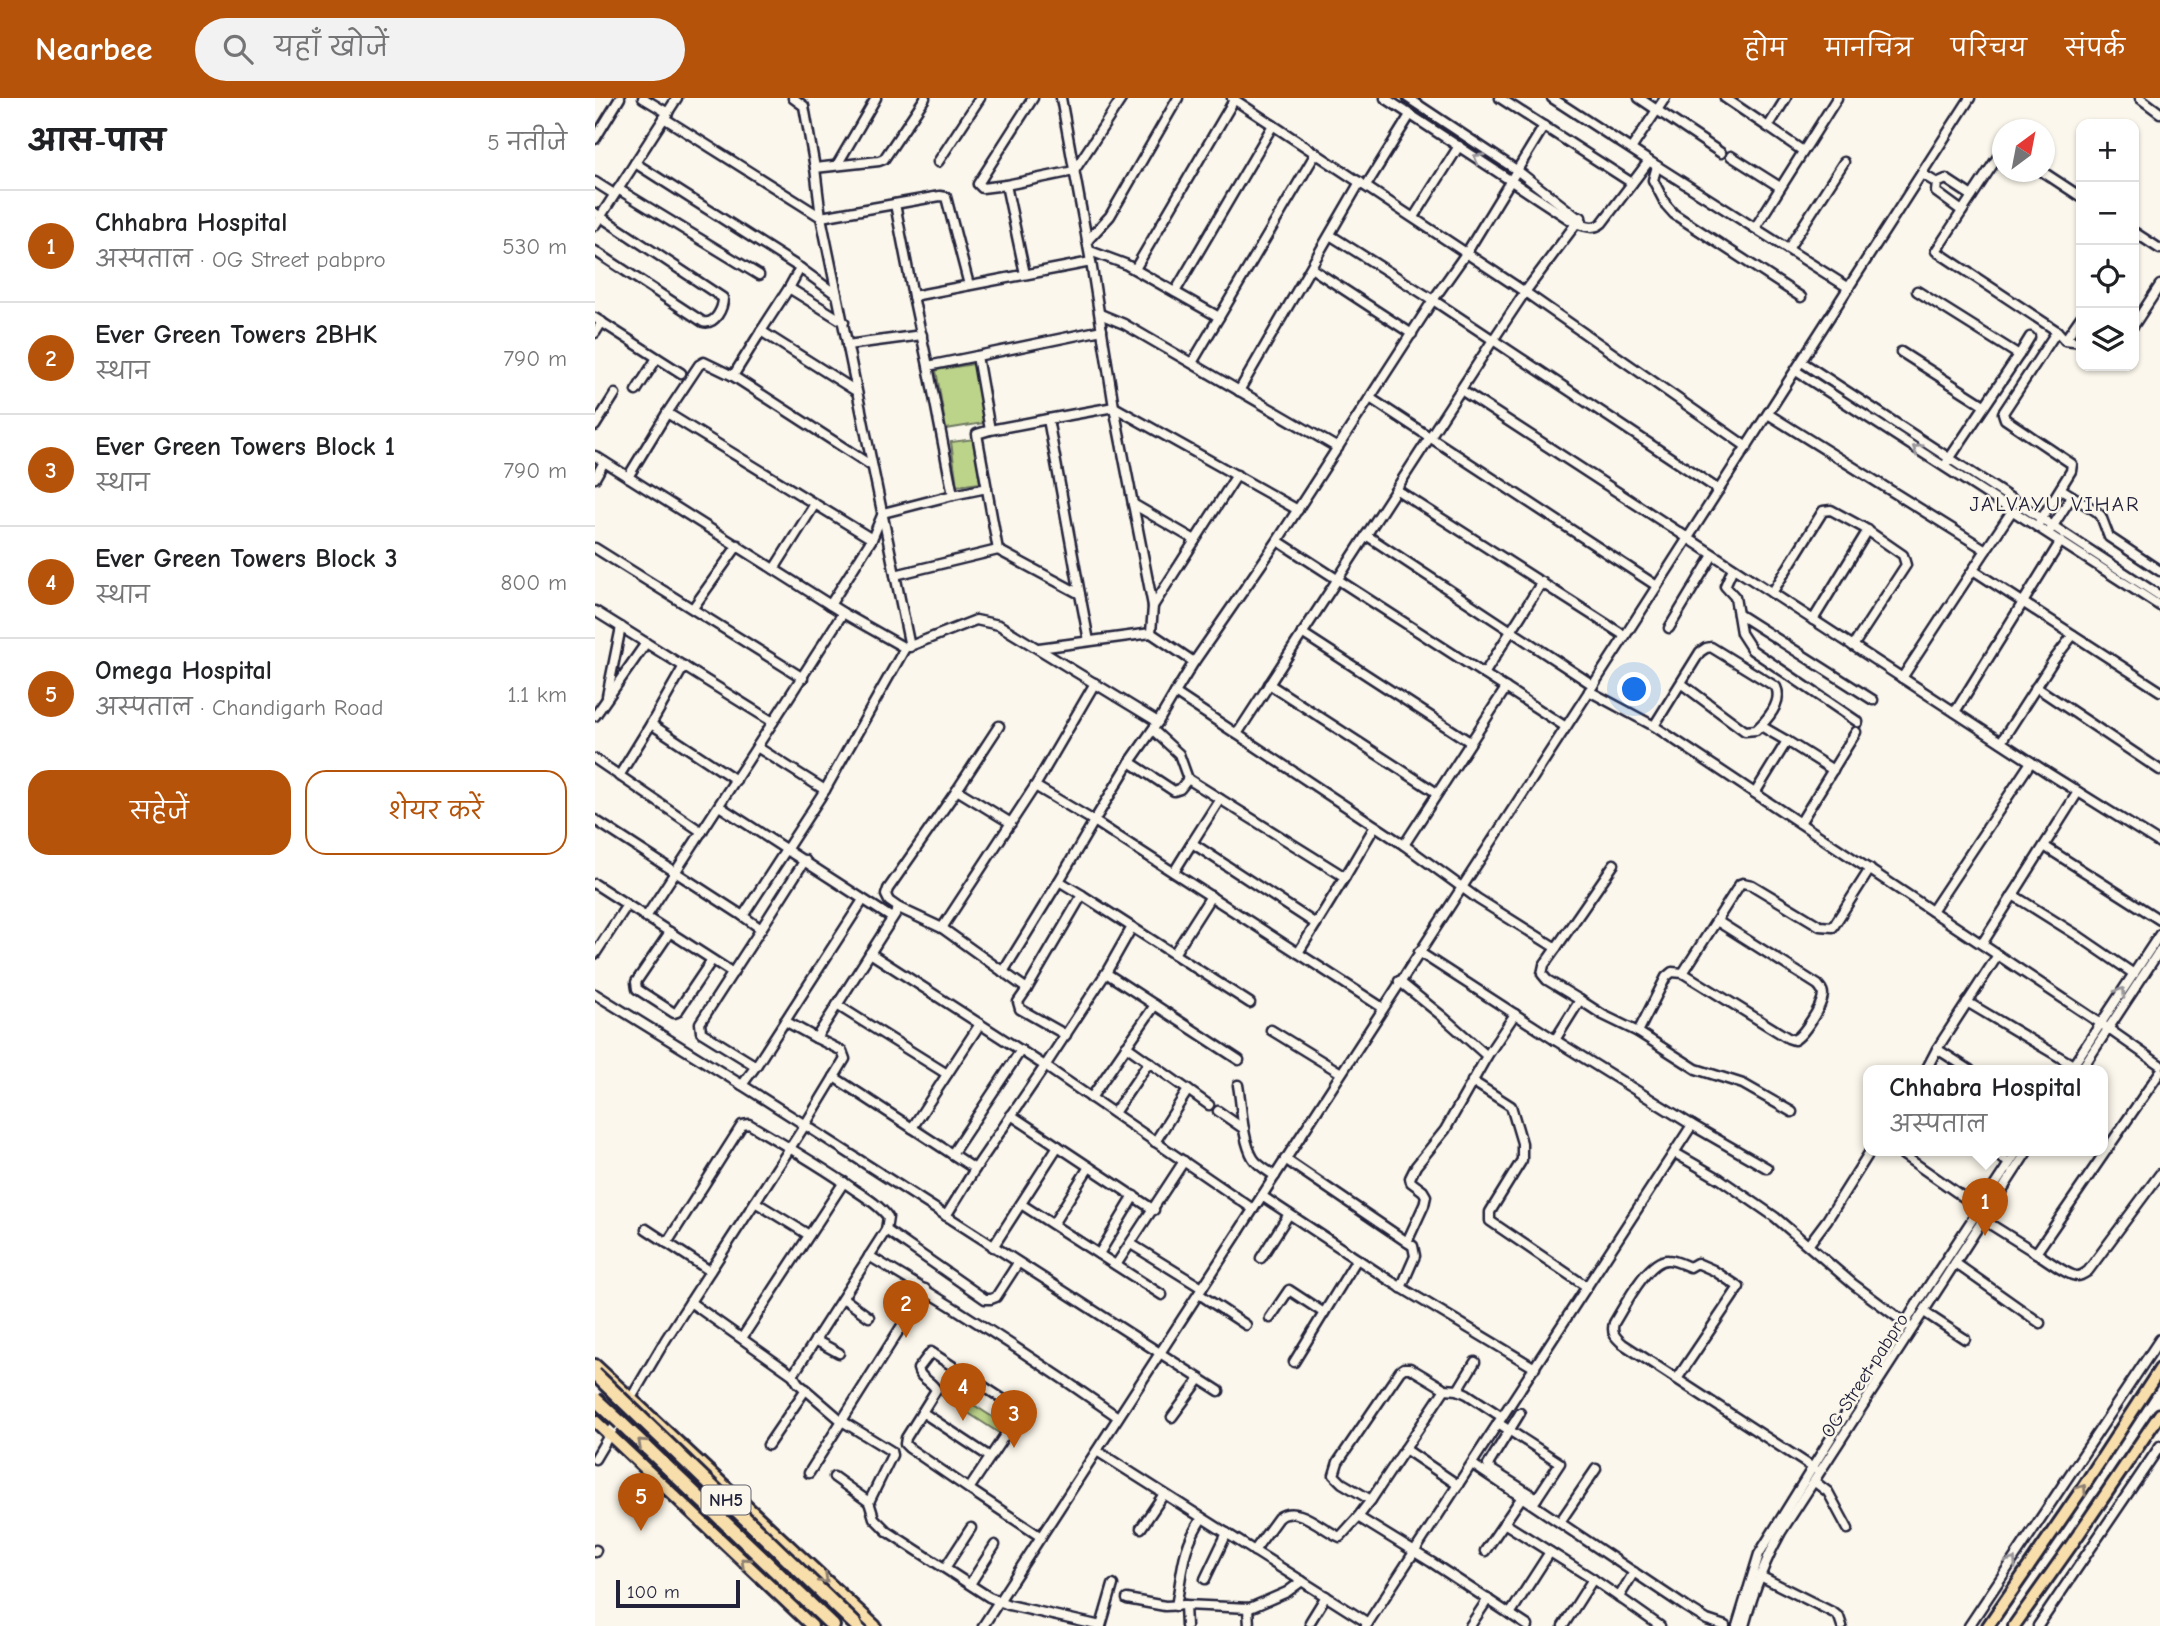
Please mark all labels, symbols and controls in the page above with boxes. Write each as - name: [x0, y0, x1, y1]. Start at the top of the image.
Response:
- search box: [195, 18, 685, 81]
- text: Nearbee: [35, 30, 153, 68]
- icon: search: [219, 30, 257, 68]
- text: यहाँ खोजें: [275, 33, 388, 63]
- text: होम: [1744, 34, 1787, 62]
- text: मानचित्र: [1825, 34, 1913, 62]
- text: परिचय: [1951, 34, 2027, 62]
- text: संपर्क: [2065, 34, 2125, 62]
- north arrow: [1992, 119, 2055, 182]
- map controls: [2076, 119, 2139, 371]
- button: +: [2076, 119, 2139, 182]
- text: आस-पास: [28, 124, 165, 159]
- text: 5 नतीजे: [487, 129, 567, 156]
- one-way arrow: [1473, 154, 1486, 167]
- button: −: [2076, 182, 2139, 245]
- text: Chhabra Hospital: [95, 208, 287, 238]
- text: 1: [46, 233, 56, 260]
- text: 530 m: [502, 233, 567, 260]
- button: locate: [2076, 245, 2139, 308]
- text: अस्पताल · OG Street pabpro: [95, 246, 386, 273]
- button: layers: [2076, 308, 2139, 371]
- text: Ever Green Towers 2BHK: [95, 320, 377, 350]
- text: 2: [45, 345, 57, 372]
- text: 790 m: [503, 345, 567, 372]
- text: स्थान: [95, 358, 150, 385]
- text: Ever Green Towers Block 1: [95, 432, 395, 462]
- one-way arrow: [1912, 445, 1925, 458]
- text: 3: [45, 457, 57, 484]
- text: 790 m: [503, 457, 567, 484]
- text: स्थान: [95, 470, 150, 497]
- district label: JALVAYU VIHAR: [1969, 492, 2141, 516]
- text: Ever Green Towers Block 3: [95, 544, 398, 574]
- text: 4: [46, 569, 56, 596]
- text: 800 m: [500, 569, 567, 596]
- text: स्थान: [95, 582, 150, 609]
- text: Omega Hospital: [95, 656, 272, 686]
- your location: [1617, 672, 1651, 706]
- text: 5: [45, 681, 57, 708]
- text: 1.1 km: [507, 681, 567, 708]
- text: अस्पताल · Chandigarh Road: [95, 694, 383, 721]
- button: सहेजें: [28, 770, 291, 855]
- button: शेयर करें: [305, 770, 567, 855]
- one-way arrow: [2113, 987, 2125, 1000]
- popup: [1863, 1065, 2108, 1156]
- text: Chhabra Hospital: [1889, 1073, 2082, 1103]
- text: अस्पताल: [1889, 1111, 1987, 1138]
- pin: 1: [1962, 1178, 2008, 1236]
- pin: 2: [883, 1280, 929, 1338]
- street label: OG Street pabpro: [1817, 1309, 1913, 1442]
- pin: 4: [940, 1363, 986, 1421]
- pin: 3: [991, 1390, 1037, 1448]
- one-way arrow: [637, 1438, 650, 1451]
- pin: 5: [618, 1473, 664, 1531]
- one-way arrow: [2074, 1484, 2086, 1497]
- road number: NH5: [701, 1485, 751, 1514]
- one-way arrow: [2004, 1557, 2016, 1570]
- one-way arrow: [740, 1558, 753, 1571]
- one-way arrow: [816, 1571, 829, 1583]
- scale bar: [616, 1577, 740, 1609]
- text: 100 m: [627, 1581, 680, 1603]

